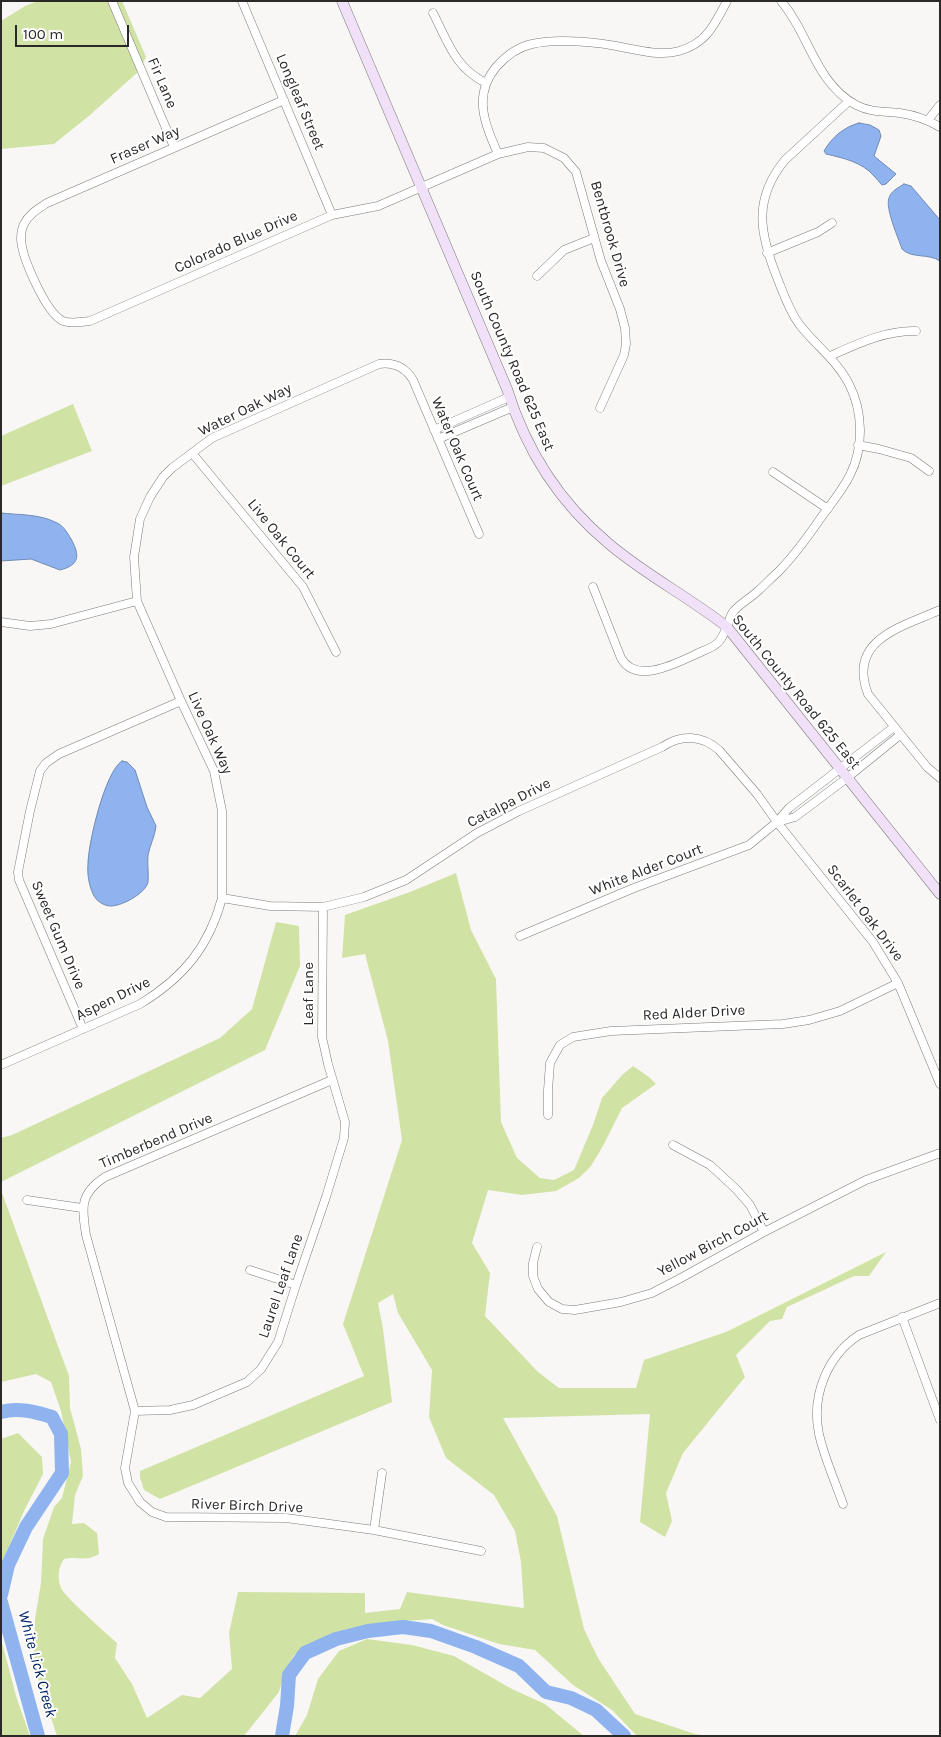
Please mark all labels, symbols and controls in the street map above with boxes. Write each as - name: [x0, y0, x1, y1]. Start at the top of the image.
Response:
- scale bar: [18, 15, 131, 47]
- text: 100 m: [23, 25, 63, 43]
- street label: Longleaf Street: [272, 51, 328, 153]
- street label: Fir Lane: [143, 55, 181, 111]
- street label: Fraser Way: [107, 122, 183, 168]
- street label: Bentbrook Drive: [586, 179, 634, 289]
- street label: Colorado Blue Drive: [172, 207, 300, 277]
- street label: South County Road 625 East: [466, 268, 558, 454]
- street label: Water Oak Way: [195, 380, 295, 440]
- street label: Water Oak Court: [427, 394, 487, 504]
- street label: Live Oak Court: [243, 495, 319, 583]
- street label: South County Road 625 East: [728, 611, 864, 773]
- street label: Live Oak Way: [184, 689, 236, 777]
- street label: Catalpa Drive: [464, 774, 554, 832]
- street label: White Alder Court: [587, 840, 705, 900]
- street label: Scarlet Oak Drive: [823, 861, 907, 965]
- street label: Sweet Gum Drive: [27, 878, 89, 992]
- street label: Leaf Lane: [300, 962, 318, 1026]
- street label: Aspen Drive: [73, 973, 153, 1025]
- street label: Red Alder Drive: [642, 1001, 746, 1025]
- street label: Timberbend Drive: [97, 1109, 215, 1173]
- street label: Yellow Birch Court: [654, 1207, 772, 1281]
- street label: Laurel Leaf Lane: [255, 1232, 307, 1340]
- street label: River Birch Drive: [190, 1495, 304, 1517]
- water label: White Lick Creek: [14, 1609, 60, 1719]

